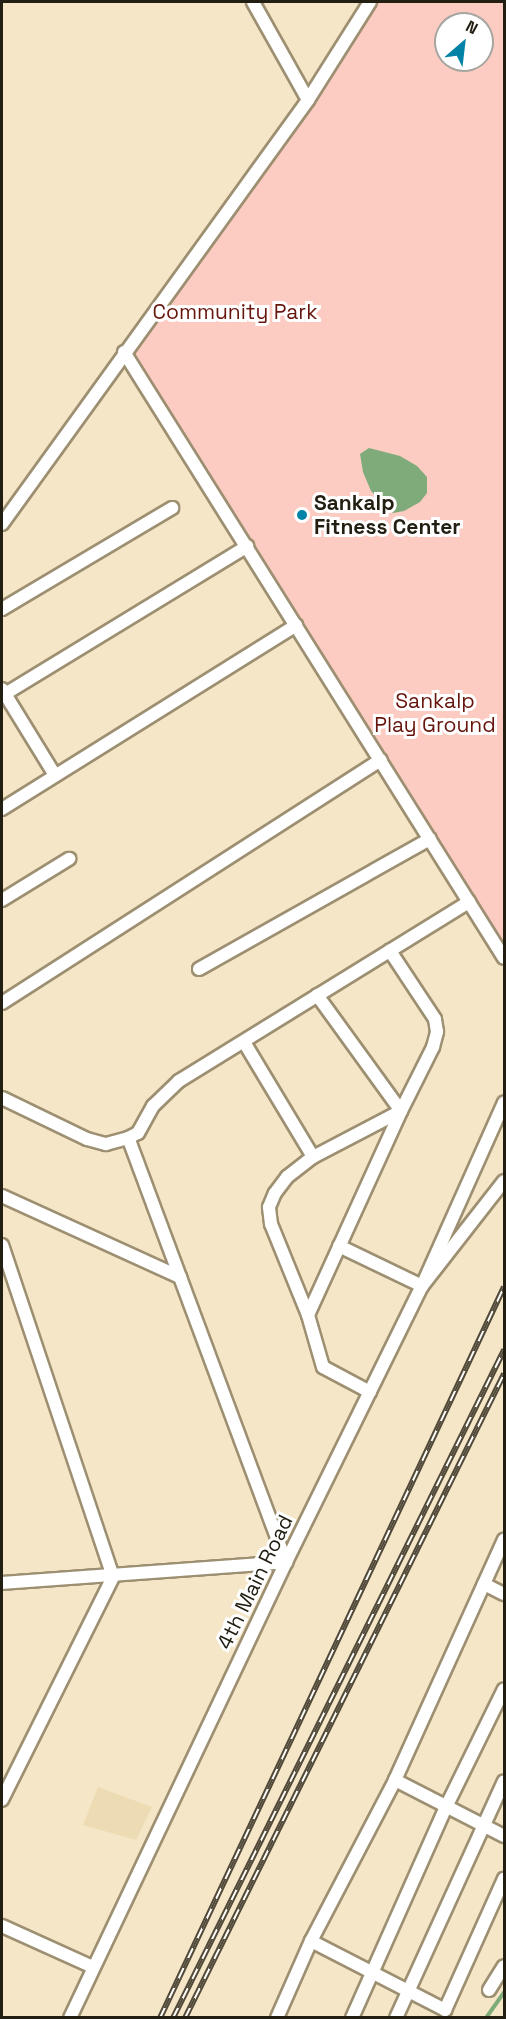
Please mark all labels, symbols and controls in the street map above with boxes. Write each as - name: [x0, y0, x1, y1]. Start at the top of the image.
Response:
- north arrow: [434, 12, 494, 72]
- text: N: [462, 16, 481, 39]
- park label: Community Park: [153, 299, 317, 325]
- place label: Sankalp Fitness Center: [314, 490, 461, 540]
- marker: Sankalp Fitness Center: [295, 508, 309, 522]
- park label: Sankalp Play Ground: [374, 688, 496, 738]
- street label: 4th Main Road: [212, 1511, 298, 1653]

